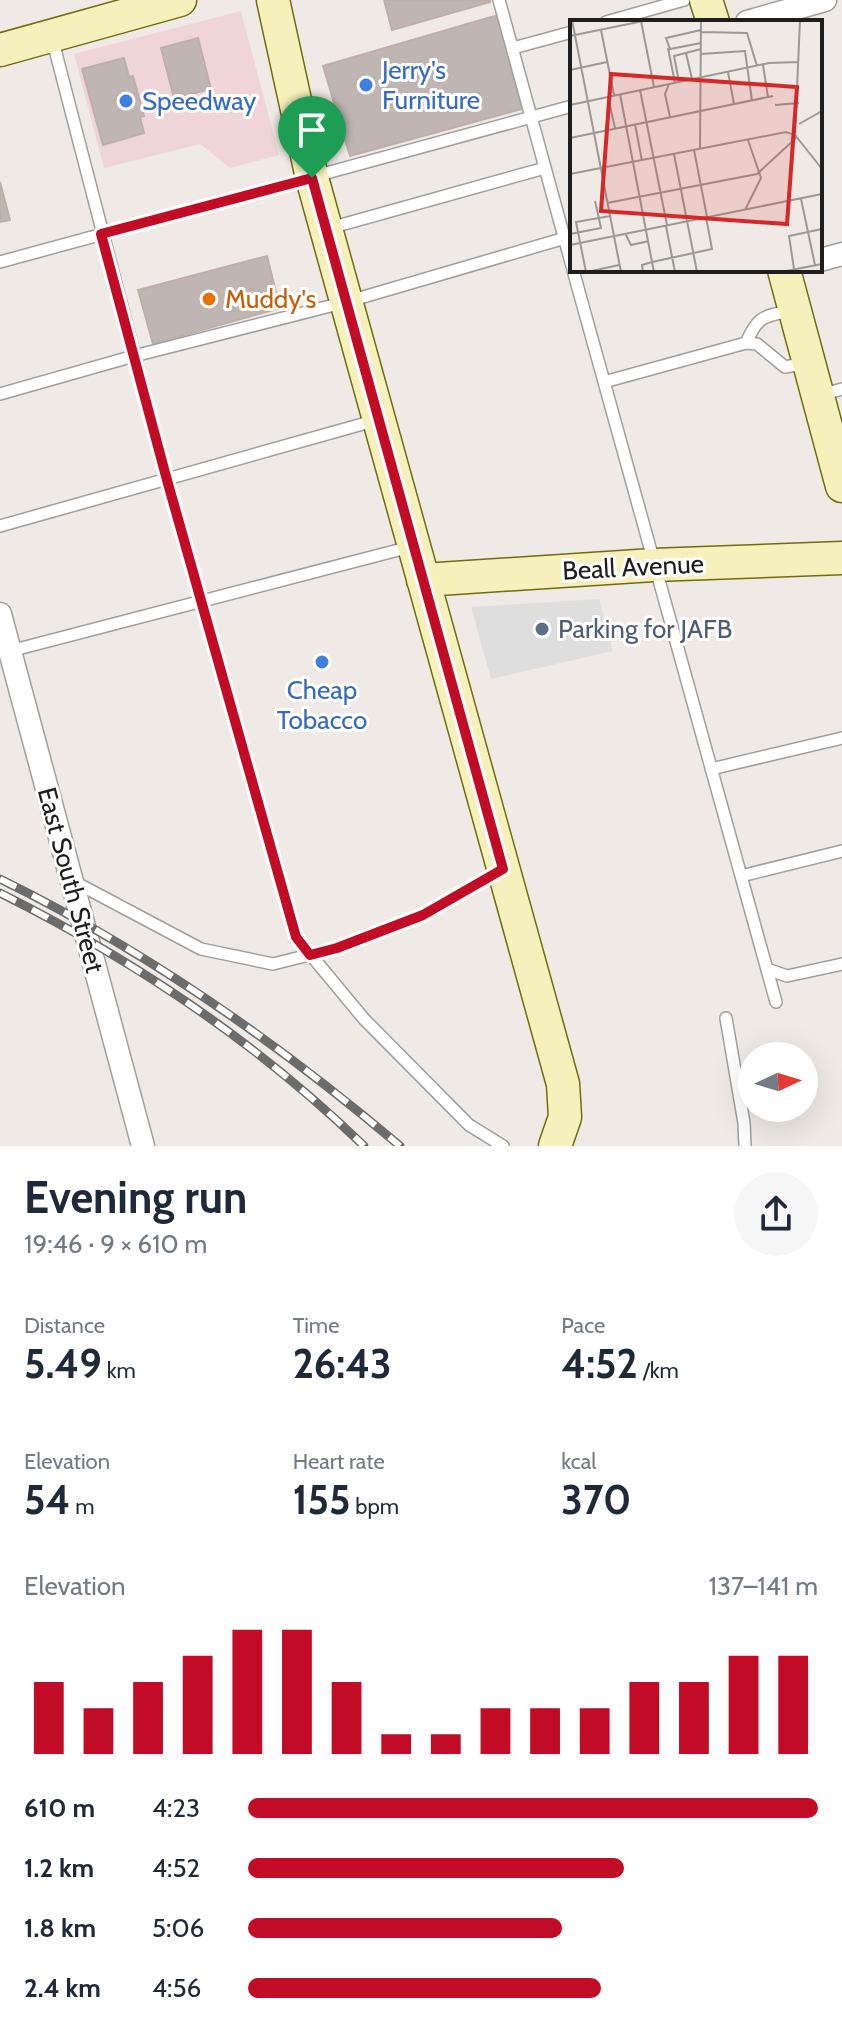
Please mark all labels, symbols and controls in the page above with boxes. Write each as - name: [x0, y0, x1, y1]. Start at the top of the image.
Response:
- inset map: [570, 20, 822, 272]
- place label: Jerry's Furniture: [381, 54, 480, 116]
- marker: Jerry's Furniture: [357, 76, 375, 94]
- place label: Speedway: [142, 85, 256, 117]
- marker: Speedway: [117, 92, 135, 110]
- pin: [278, 96, 346, 178]
- icon: arrive: [290, 108, 334, 152]
- place label: Muddy's: [225, 283, 317, 315]
- marker: Muddy's: [200, 290, 218, 308]
- street label: Beall Avenue: [561, 547, 705, 587]
- place label: Parking for JAFB: [558, 613, 732, 645]
- marker: Parking for JAFB: [533, 620, 551, 638]
- marker: Cheap Tobacco: [313, 653, 331, 671]
- place label: Cheap Tobacco: [277, 674, 367, 736]
- street label: East South Street: [31, 784, 111, 977]
- north arrow: [738, 1042, 818, 1122]
- map controls: [738, 1042, 818, 1122]
- text: Evening run: [24, 1171, 247, 1224]
- button: share: [734, 1172, 818, 1256]
- text: 19:46 · 9 × 610 m: [24, 1228, 207, 1260]
- text: Distance: [24, 1312, 105, 1339]
- text: Time: [293, 1312, 339, 1339]
- text: Pace: [561, 1312, 605, 1339]
- text: 5.49: [24, 1339, 102, 1388]
- text: 26:43: [293, 1339, 392, 1388]
- text: 4:52: [561, 1339, 638, 1388]
- text: km: [102, 1357, 136, 1384]
- text: /km: [638, 1357, 679, 1384]
- text: Elevation: [24, 1448, 110, 1475]
- text: Heart rate: [293, 1448, 385, 1475]
- text: kcal: [561, 1448, 596, 1475]
- text: 54: [24, 1475, 70, 1524]
- text: 155: [293, 1475, 350, 1524]
- text: 370: [561, 1475, 631, 1524]
- text: m: [70, 1493, 95, 1520]
- text: bpm: [350, 1493, 399, 1520]
- text: Elevation: [24, 1570, 126, 1602]
- text: 137–141 m: [708, 1570, 818, 1602]
- text: 610 m: [24, 1792, 95, 1824]
- text: 4:23: [152, 1792, 200, 1824]
- text: 1.2 km: [24, 1852, 94, 1884]
- text: 4:52: [152, 1852, 200, 1884]
- text: 1.8 km: [24, 1912, 96, 1944]
- text: 5:06: [152, 1912, 204, 1944]
- text: 2.4 km: [24, 1972, 101, 2004]
- text: 4:56: [152, 1972, 201, 2004]

